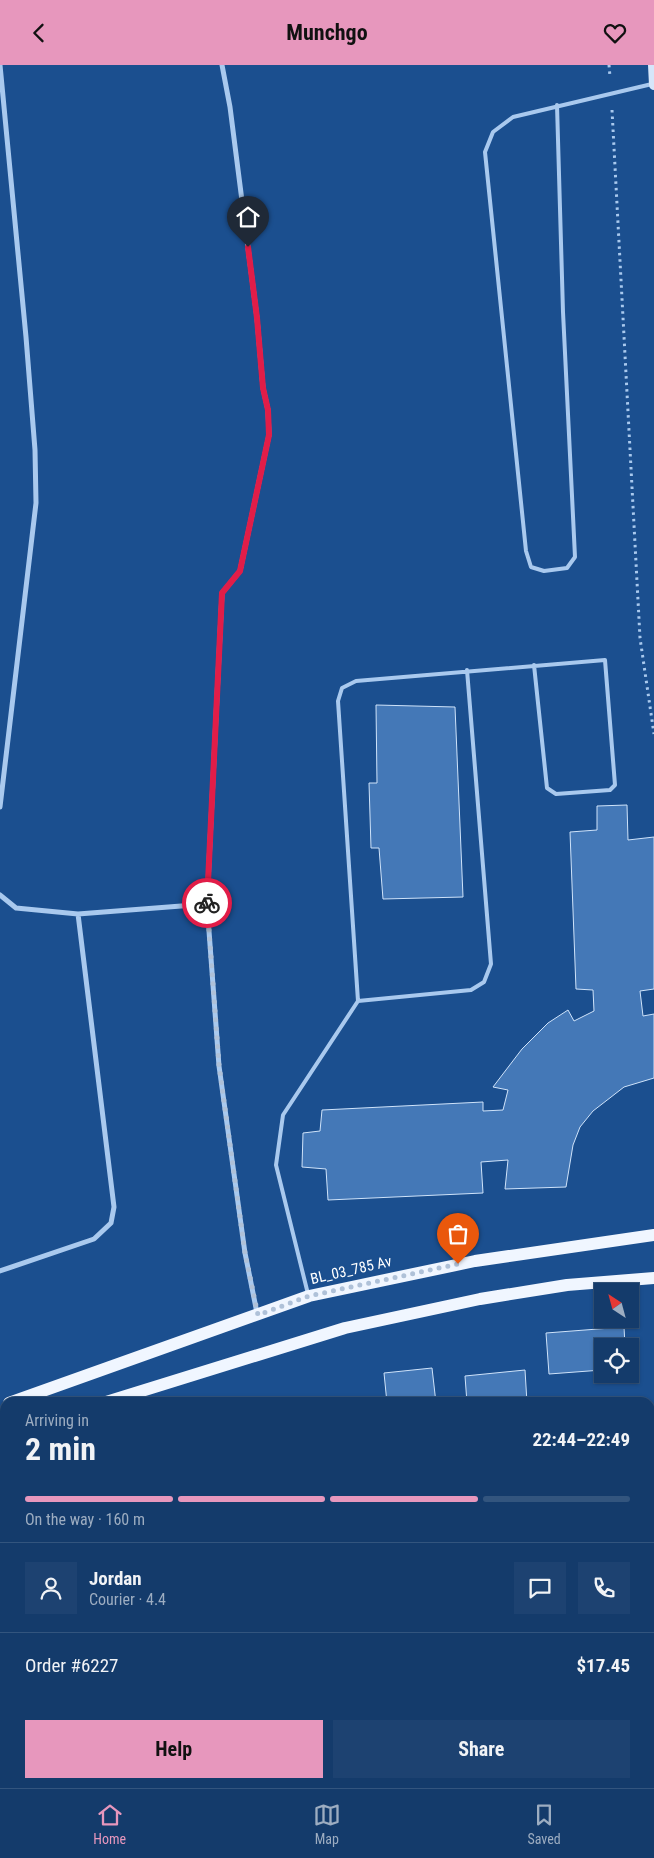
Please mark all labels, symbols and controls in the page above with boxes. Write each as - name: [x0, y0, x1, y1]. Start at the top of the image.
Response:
- icon: back: [25, 19, 53, 47]
- icon: heart: [601, 19, 629, 47]
- text: Munchgo: [286, 20, 368, 45]
- pin: [227, 196, 269, 247]
- icon: home: [234, 203, 262, 231]
- courier: [182, 878, 232, 928]
- icon: bike: [193, 889, 221, 917]
- pin: [437, 1213, 479, 1264]
- icon: bag: [444, 1220, 472, 1248]
- street label: BL_03_785 Av: [309, 1252, 394, 1288]
- north arrow: [594, 1283, 639, 1327]
- map controls: [594, 1283, 639, 1383]
- button: locate: [594, 1338, 639, 1383]
- text: Arriving in: [25, 1411, 89, 1430]
- text: 22:44–22:49: [532, 1428, 630, 1451]
- text: 2 min: [25, 1430, 96, 1468]
- text: On the way · 160 m: [25, 1510, 145, 1529]
- button: person: [25, 1562, 77, 1614]
- button: chat: [514, 1562, 566, 1614]
- button: phone: [578, 1562, 630, 1614]
- text: Jordan: [89, 1567, 142, 1590]
- text: Courier · 4.4: [89, 1590, 166, 1609]
- text: Order #6227: [25, 1654, 118, 1677]
- text: $17.45: [576, 1654, 630, 1677]
- button: Help: [25, 1720, 323, 1778]
- button: Share: [333, 1720, 630, 1778]
- tab: Home: [93, 1801, 126, 1847]
- tab: Map: [313, 1801, 341, 1847]
- tab: Saved: [527, 1801, 561, 1847]

